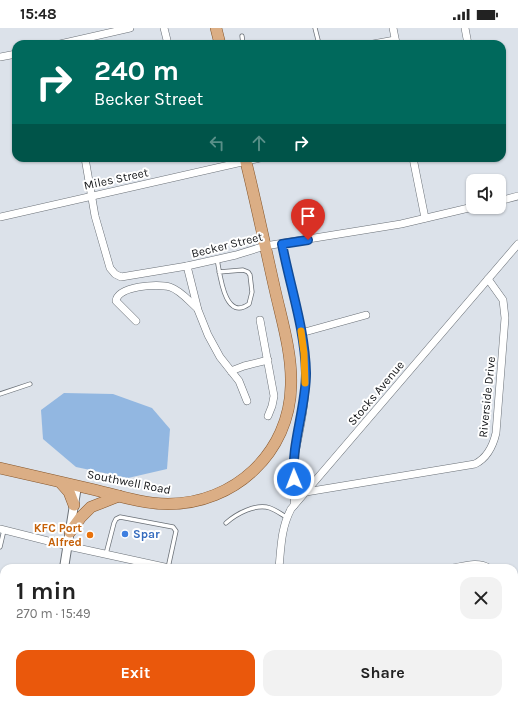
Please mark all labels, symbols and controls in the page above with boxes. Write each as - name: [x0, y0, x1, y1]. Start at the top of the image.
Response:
- text: 15:48: [20, 5, 57, 23]
- text: 240 m: [94, 54, 179, 87]
- icon: right: [28, 56, 80, 108]
- text: Becker Street: [94, 88, 203, 110]
- icon: left: [206, 132, 228, 154]
- icon: ahead: [248, 132, 270, 154]
- icon: right: [290, 132, 312, 154]
- street label: Miles Street: [83, 165, 150, 193]
- map controls: [466, 174, 506, 214]
- button: sound: [466, 174, 506, 214]
- pin: [291, 199, 325, 240]
- icon: arrive: [297, 205, 319, 227]
- street label: Becker Street: [190, 229, 265, 261]
- street label: Riverside Drive: [476, 356, 498, 438]
- street label: Stocks Avenue: [345, 358, 407, 428]
- position arrow: [273, 458, 315, 500]
- street label: Southwell Road: [86, 467, 172, 497]
- place label: KFC Port Alfred: [34, 521, 82, 549]
- place label: Spar: [133, 527, 160, 541]
- marker: Spar: [120, 529, 130, 539]
- marker: KFC Port Alfred: [85, 530, 95, 540]
- text: 1 min: [16, 577, 76, 605]
- button: close: [460, 577, 502, 619]
- text: 270 m · 15:49: [16, 606, 91, 621]
- button: Exit: [16, 650, 255, 696]
- button: Share: [263, 650, 502, 696]

